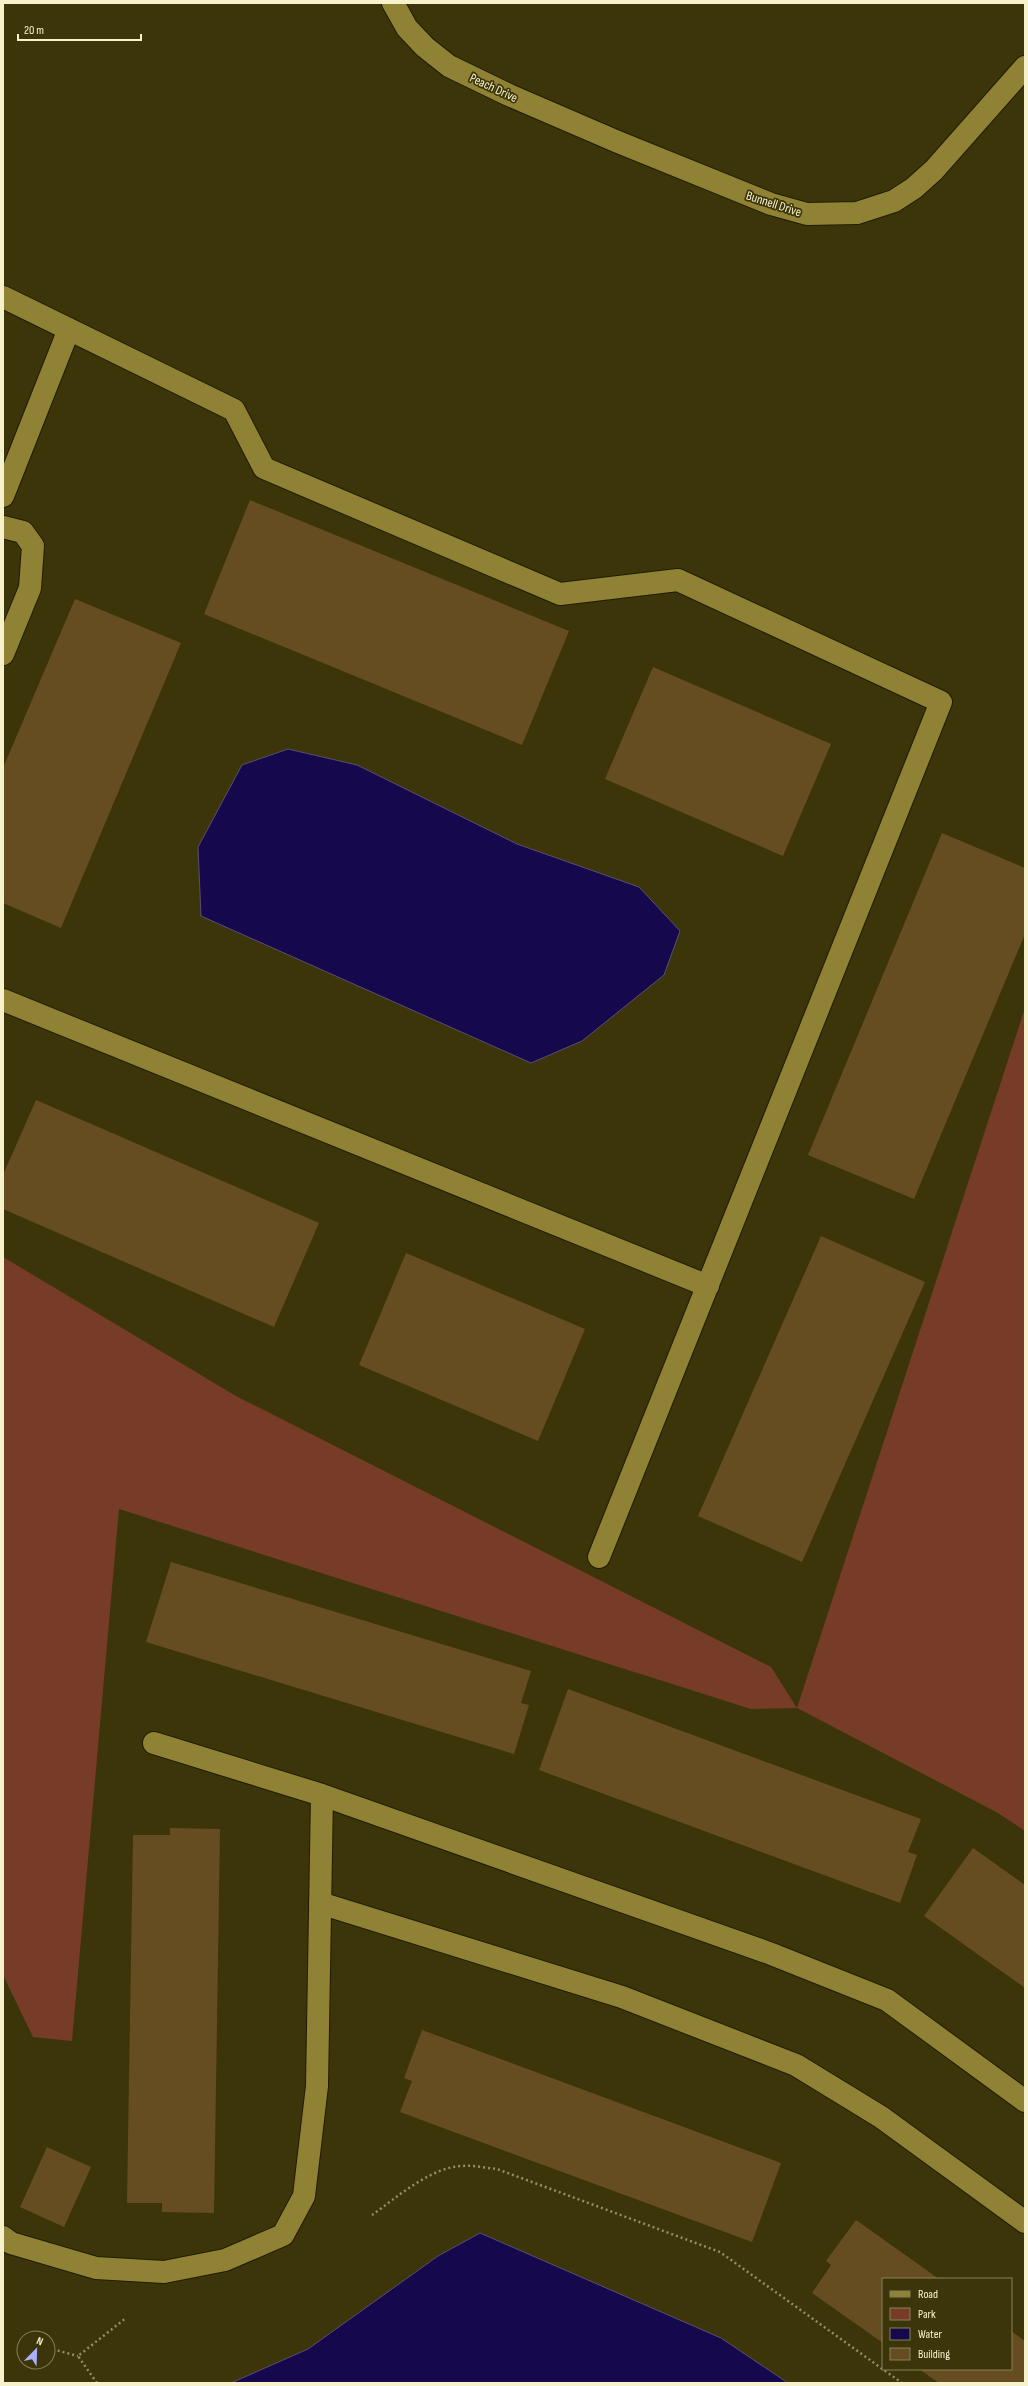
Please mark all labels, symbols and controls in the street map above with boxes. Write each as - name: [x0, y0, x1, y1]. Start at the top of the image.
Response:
- scale bar: [18, 16, 141, 42]
- text: 20 m: [24, 23, 44, 38]
- street label: Peach Drive: [467, 70, 520, 106]
- street label: Bunnell Drive: [744, 188, 803, 220]
- legend: [882, 2278, 1012, 2370]
- text: Road: [918, 2287, 938, 2302]
- text: Park: [918, 2307, 936, 2322]
- text: Water: [918, 2327, 942, 2342]
- north arrow: [16, 2330, 56, 2370]
- text: N: [34, 2334, 45, 2348]
- text: Building: [918, 2347, 950, 2362]

